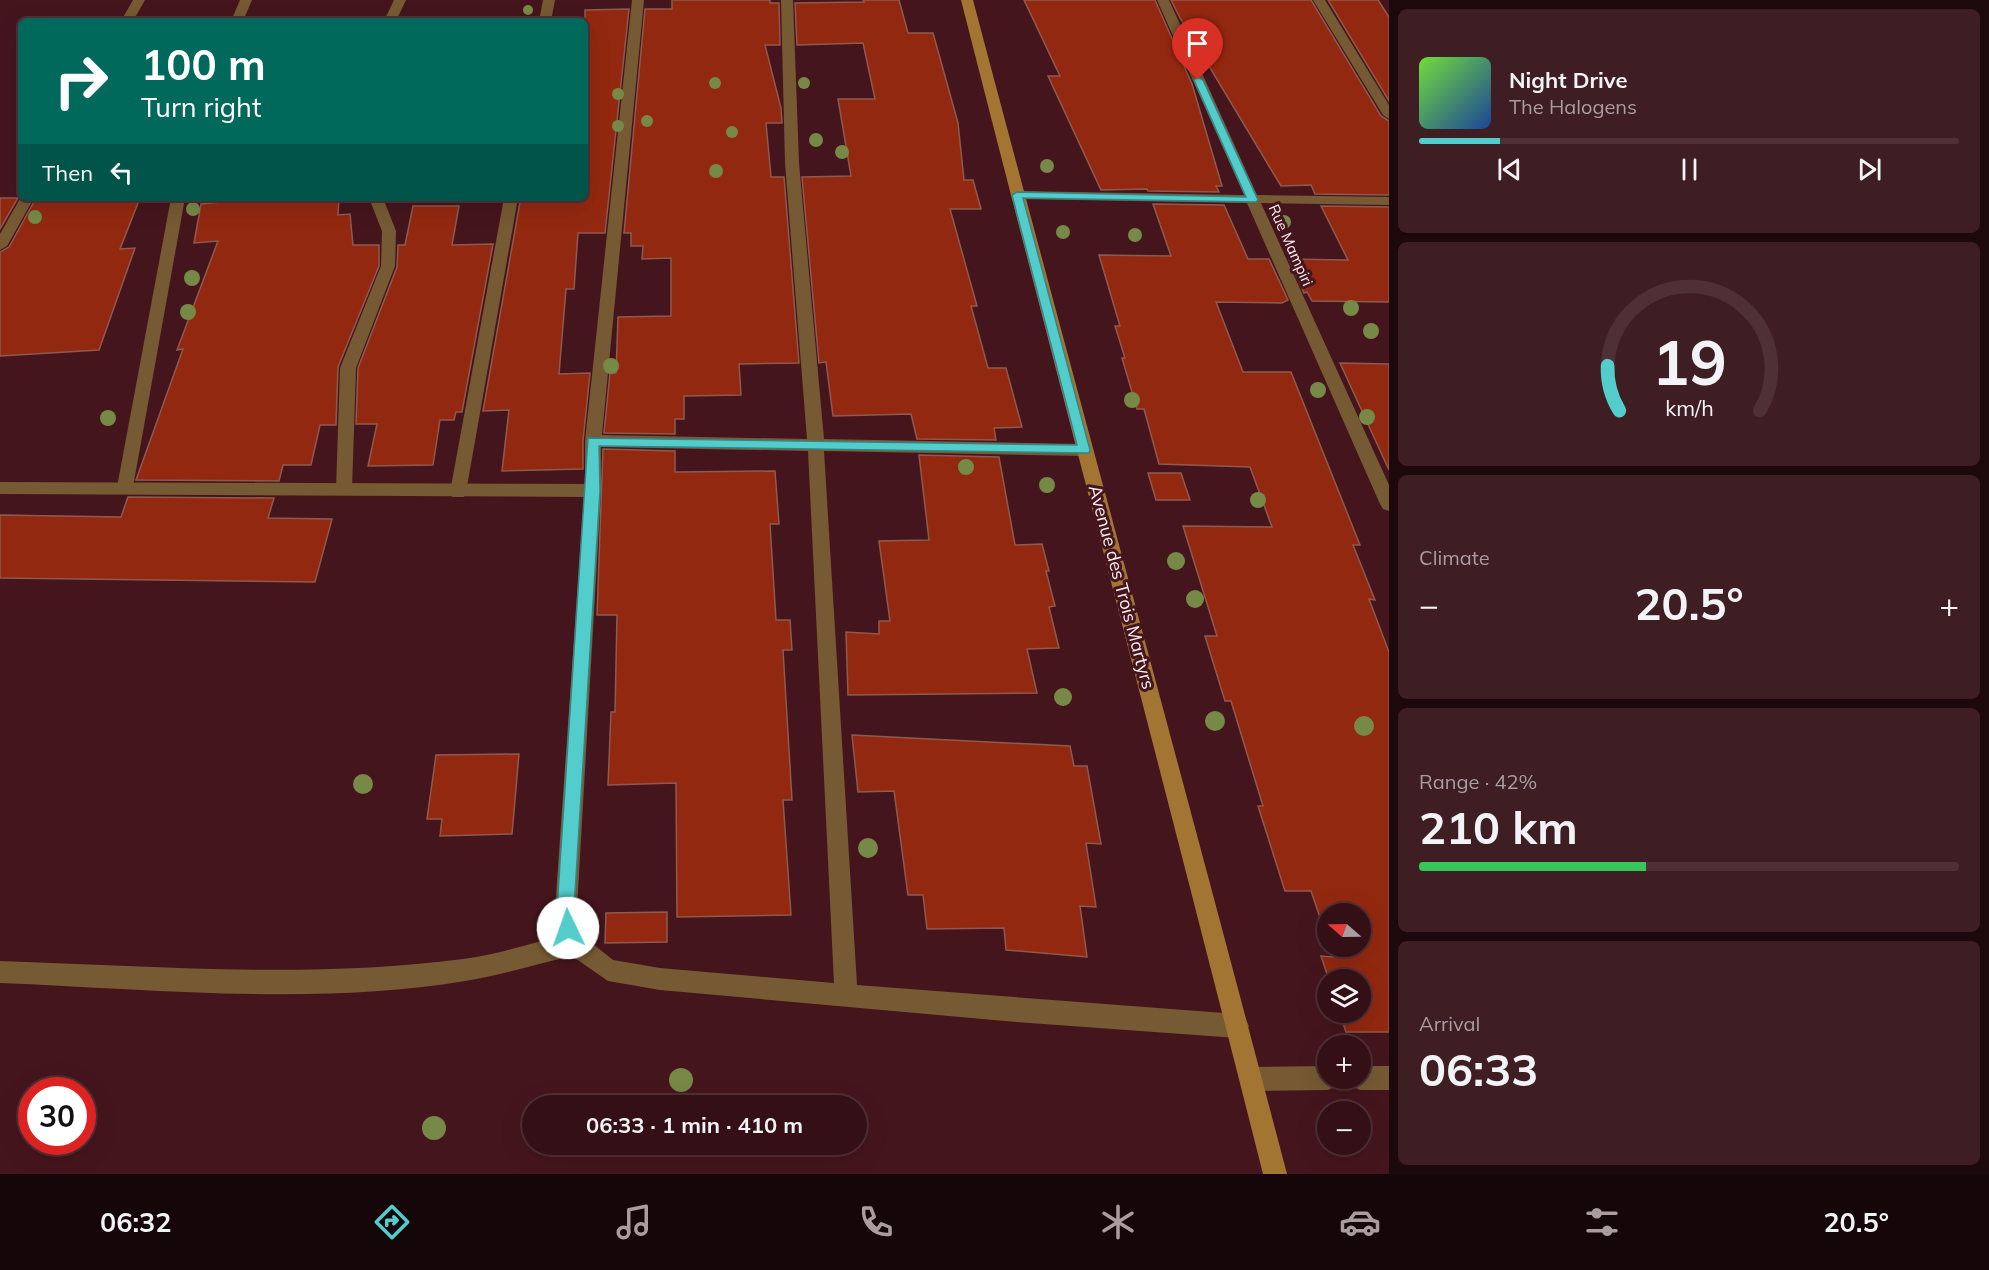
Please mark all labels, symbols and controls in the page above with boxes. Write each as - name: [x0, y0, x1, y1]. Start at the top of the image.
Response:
- pin: [1172, 18, 1223, 80]
- icon: arrive: [1181, 27, 1214, 60]
- text: 100 m: [141, 38, 266, 91]
- icon: right: [42, 42, 120, 120]
- text: Night Drive: [1509, 66, 1628, 94]
- text: Turn right: [141, 90, 261, 124]
- text: The Halogens: [1509, 94, 1637, 119]
- icon: previous: [1493, 153, 1526, 186]
- icon: pause: [1673, 153, 1706, 186]
- icon: next: [1853, 153, 1886, 186]
- icon: left: [105, 156, 138, 189]
- text: Then: [42, 159, 93, 187]
- street label: Rue Mampiri: [1264, 201, 1318, 289]
- text: 19: [1652, 322, 1726, 401]
- text: km/h: [1665, 394, 1713, 421]
- street label: Avenue des Trois Martyrs: [1084, 482, 1160, 692]
- text: Climate: [1419, 545, 1490, 570]
- text: 20.5°: [1634, 575, 1744, 631]
- text: −: [1419, 584, 1439, 625]
- text: +: [1939, 584, 1959, 625]
- text: Range · 42%: [1419, 769, 1537, 794]
- text: 210 km: [1419, 799, 1578, 855]
- position arrow: [536, 896, 600, 960]
- north arrow: [1317, 903, 1371, 957]
- map controls: [1317, 903, 1371, 1155]
- button: layers: [1317, 969, 1371, 1023]
- text: Arrival: [1419, 1011, 1480, 1036]
- button: +: [1317, 1035, 1371, 1089]
- text: 06:33: [1419, 1041, 1538, 1097]
- speed limit sign: 30: [18, 1077, 96, 1155]
- button: −: [1317, 1101, 1371, 1155]
- text: 06:33 · 1 min · 410 m: [586, 1111, 803, 1139]
- icon: directions: [371, 1201, 413, 1243]
- icon: music: [613, 1201, 655, 1243]
- icon: phone: [855, 1201, 897, 1243]
- icon: climate: [1097, 1201, 1139, 1243]
- icon: car: [1339, 1201, 1381, 1243]
- icon: filters: [1581, 1201, 1623, 1243]
- text: 06:32: [100, 1205, 171, 1239]
- text: 20.5°: [1823, 1205, 1889, 1239]

